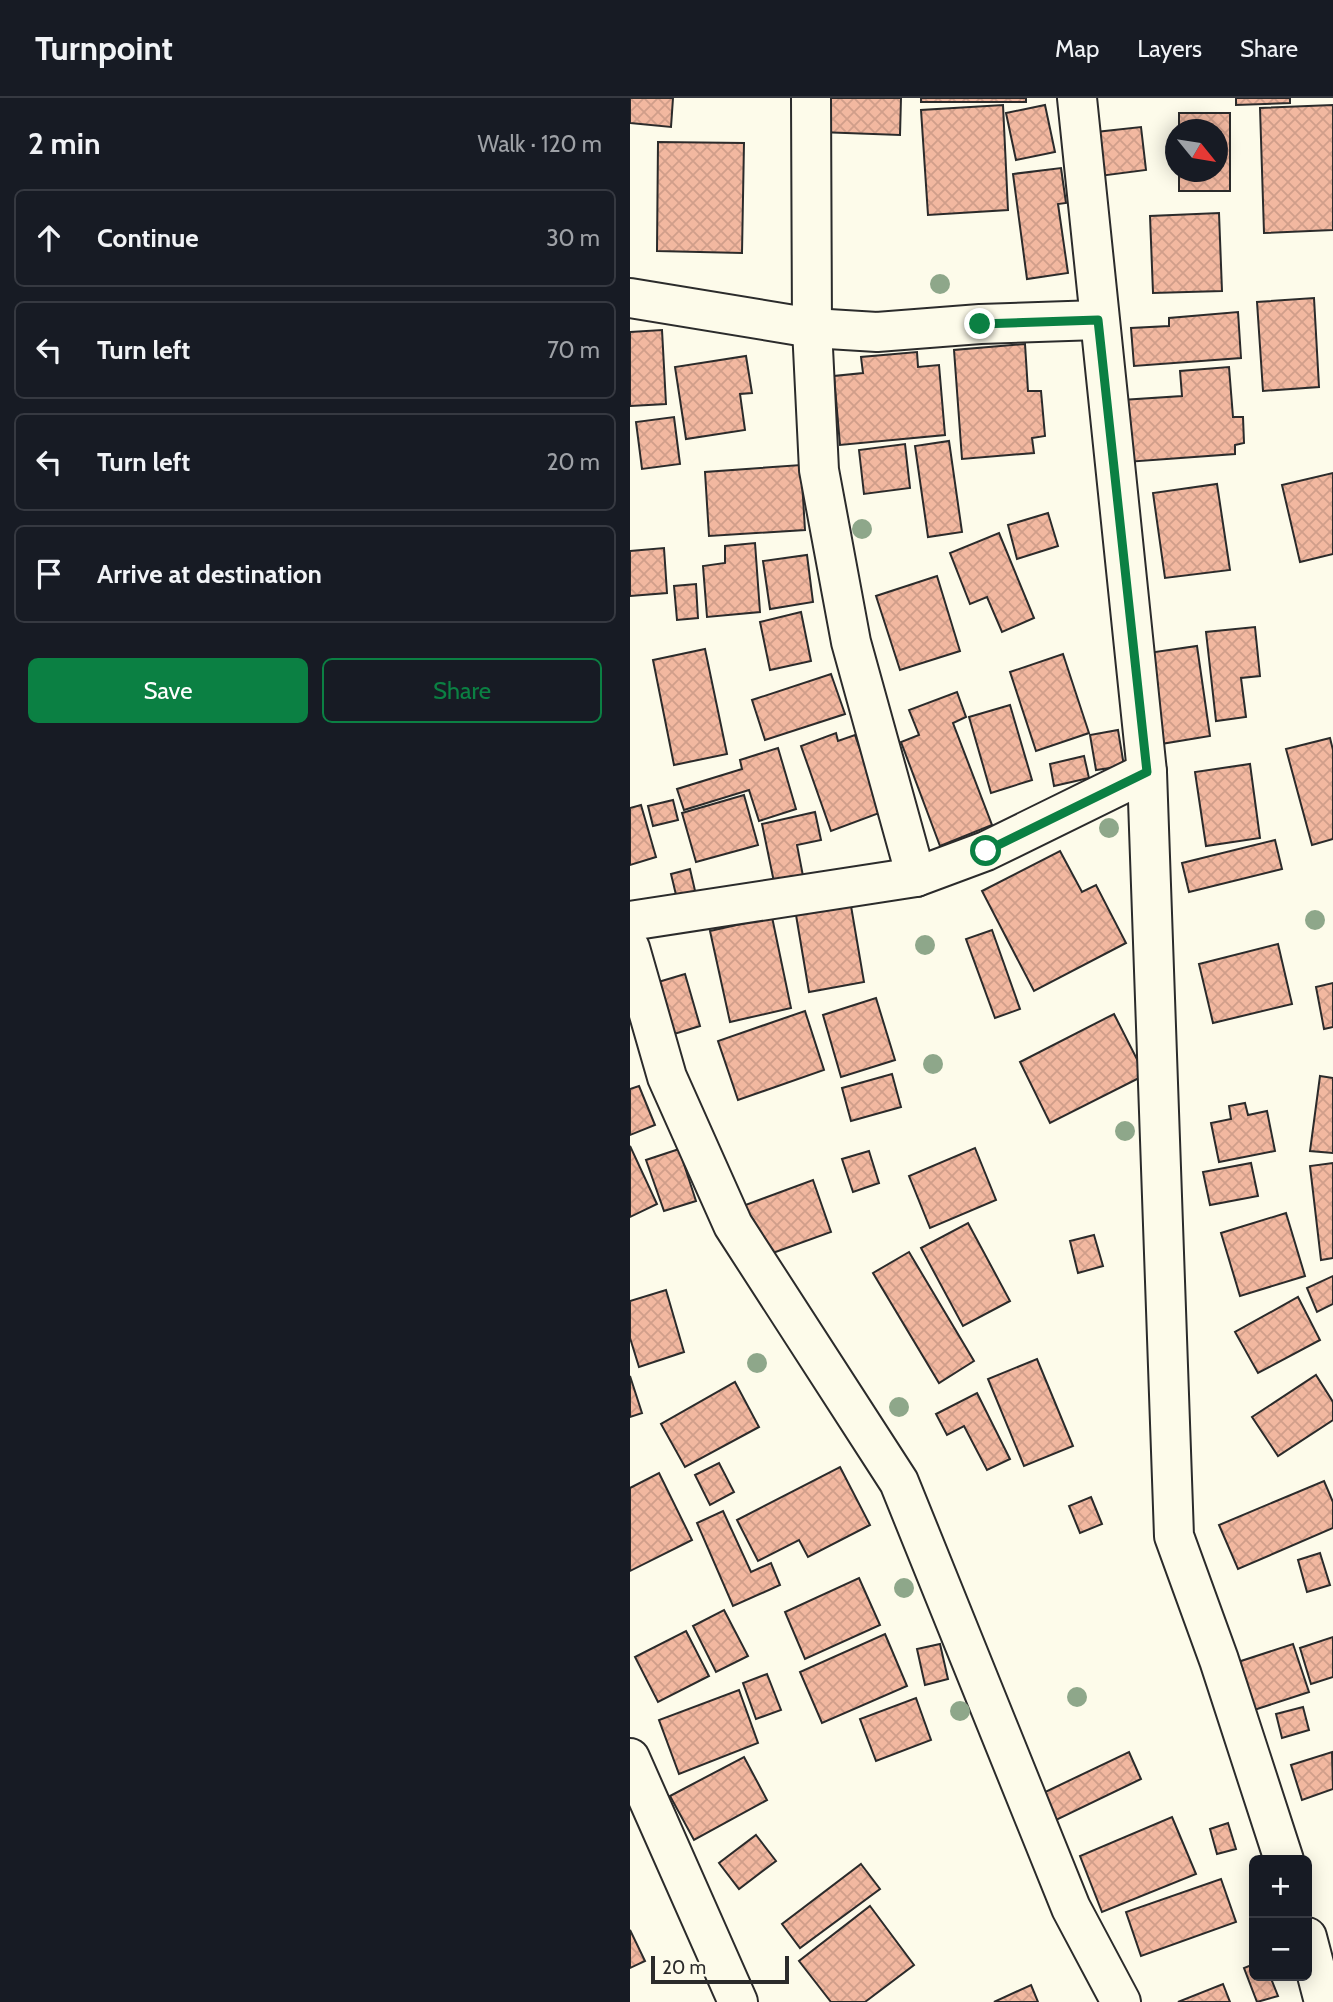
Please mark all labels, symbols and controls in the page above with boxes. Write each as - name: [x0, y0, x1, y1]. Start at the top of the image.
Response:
- text: Turnpoint: [35, 28, 173, 68]
- text: Map: [1055, 34, 1099, 63]
- text: Layers: [1137, 34, 1202, 63]
- text: Share: [1240, 34, 1298, 63]
- north arrow: [1165, 119, 1228, 182]
- text: 2 min: [28, 125, 100, 162]
- text: Walk · 120 m: [478, 130, 602, 158]
- icon: ahead: [30, 219, 68, 257]
- text: Continue: [97, 222, 199, 254]
- text: 30 m: [546, 224, 600, 252]
- route end: [964, 308, 995, 339]
- icon: left: [30, 331, 68, 369]
- text: Turn left: [97, 334, 190, 366]
- text: 70 m: [547, 336, 600, 364]
- icon: left: [30, 443, 68, 481]
- text: Turn left: [97, 446, 190, 478]
- text: 20 m: [547, 448, 600, 476]
- icon: arrive: [30, 555, 68, 593]
- text: Arrive at destination: [97, 558, 322, 590]
- button: Save: [28, 658, 308, 723]
- button: Share: [322, 658, 602, 723]
- route start: [970, 835, 1001, 866]
- map controls: [1249, 1855, 1312, 1981]
- button: +: [1249, 1855, 1312, 1918]
- button: −: [1249, 1918, 1312, 1981]
- scale bar: [651, 1953, 789, 1985]
- text: 20 m: [662, 1956, 706, 1979]

